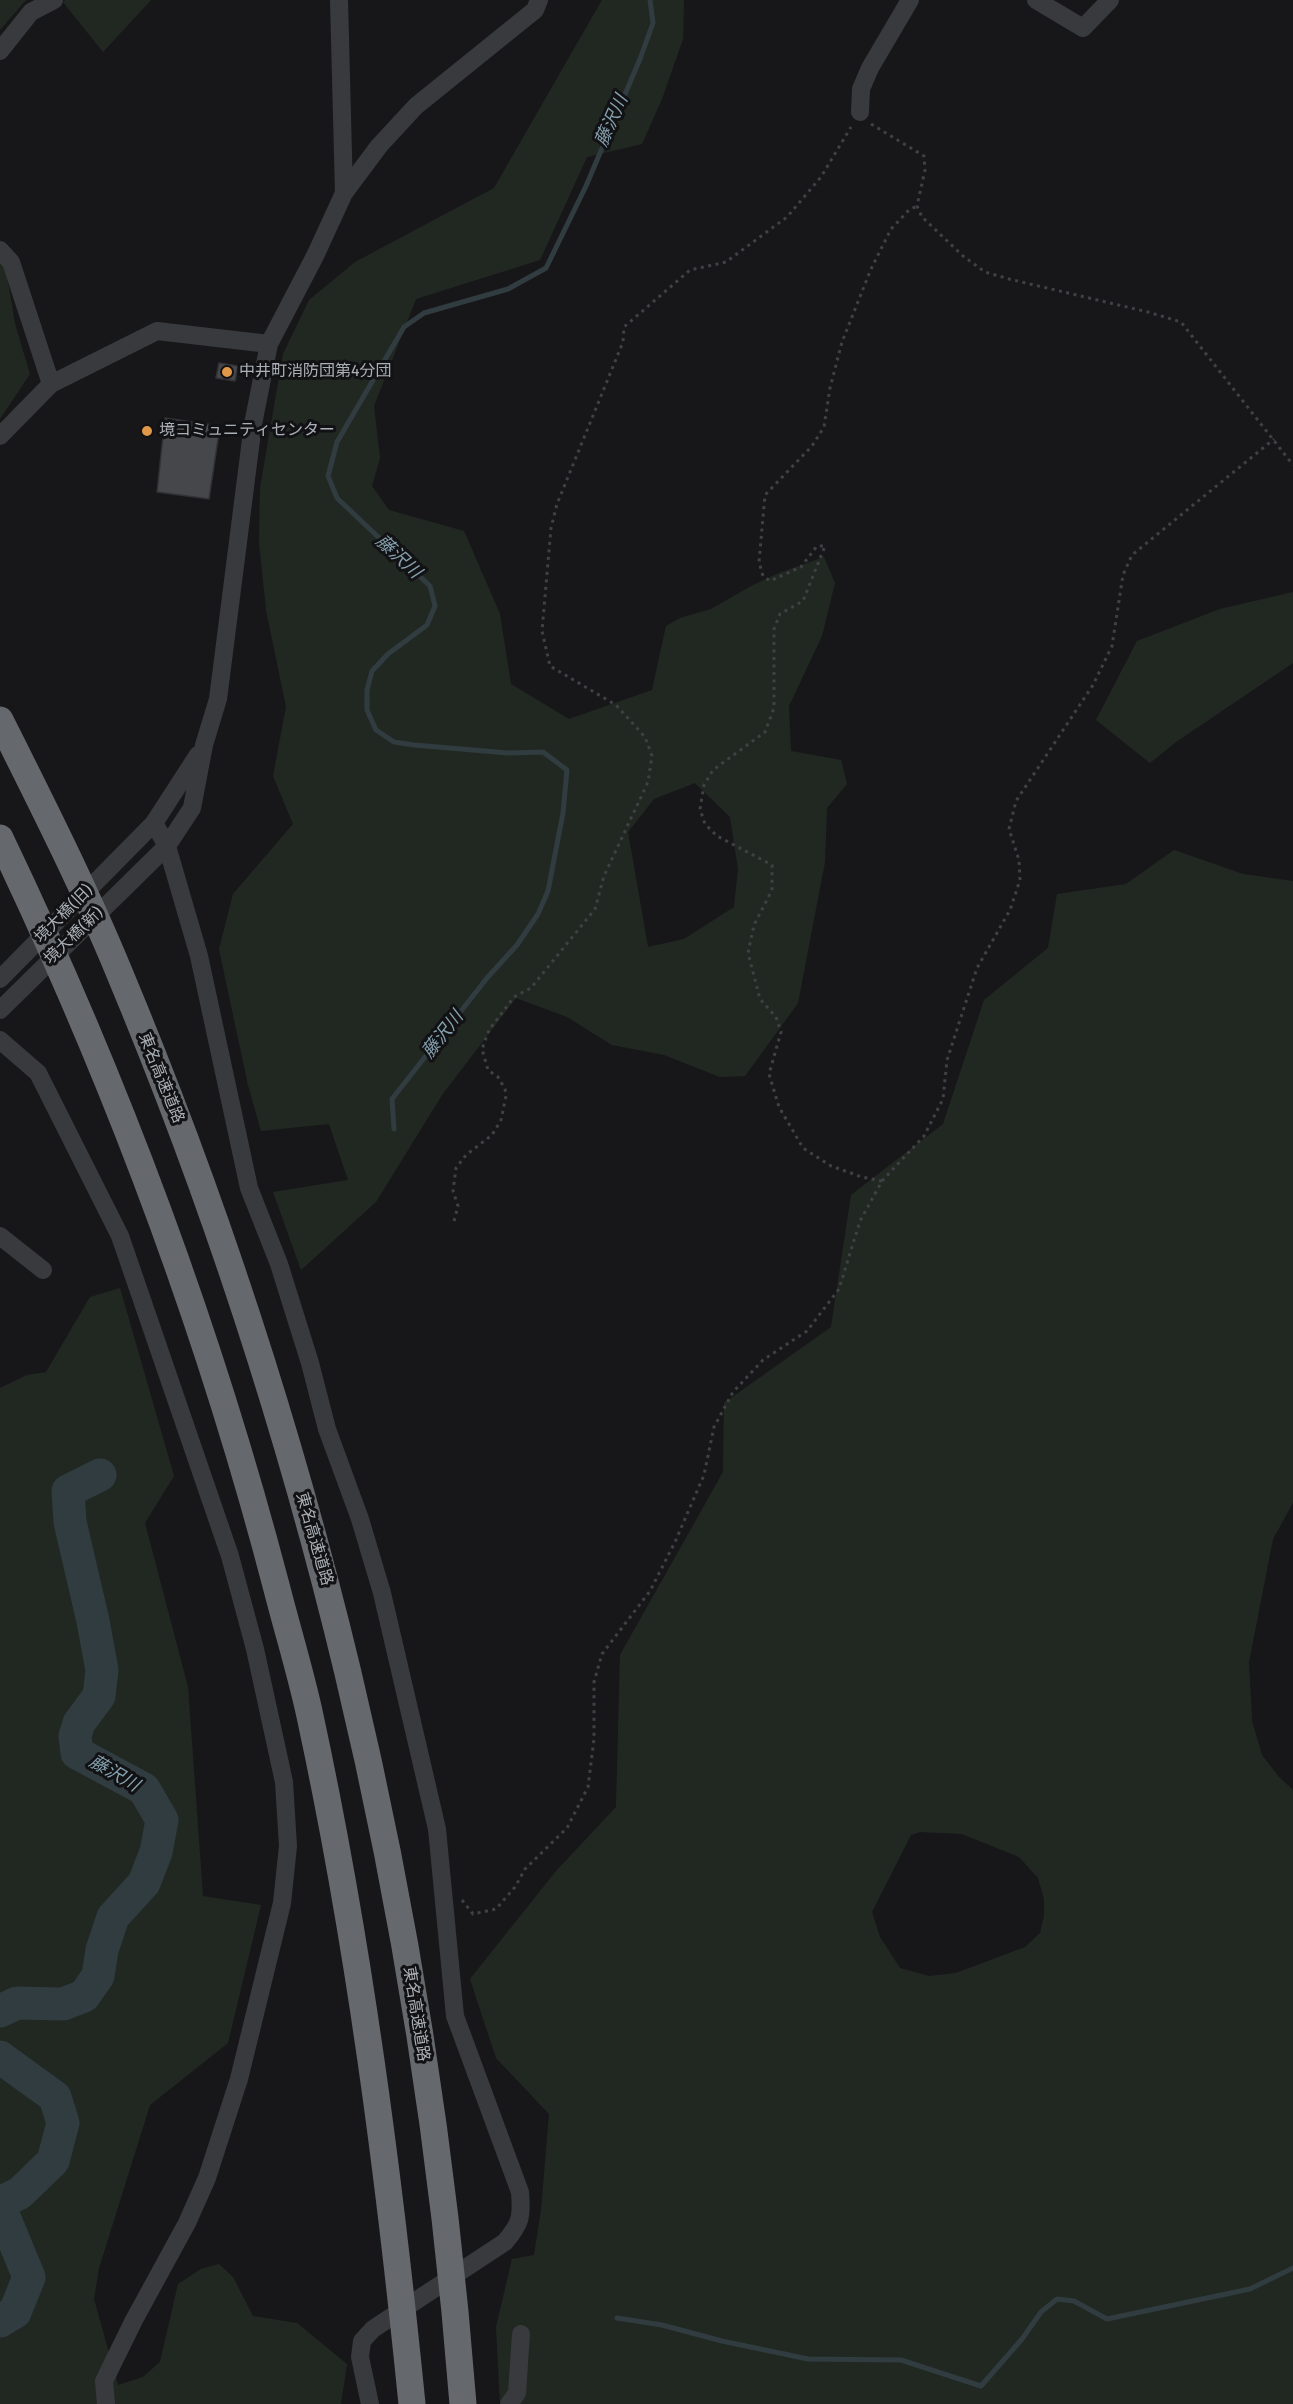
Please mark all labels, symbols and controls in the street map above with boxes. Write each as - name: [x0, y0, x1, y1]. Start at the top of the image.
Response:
- water label: 藤沢川: [591, 92, 633, 150]
- place label: 中井町消防団第4分団: [239, 362, 392, 382]
- marker: 中井町消防団第4分団: [220, 365, 234, 379]
- place label: 境コミュニティセンター: [159, 421, 335, 441]
- marker: 境コミュニティセンター: [140, 424, 154, 438]
- water label: 藤沢川: [371, 531, 425, 583]
- street label: 境大橋(旧): [31, 881, 97, 947]
- street label: 境大橋(新): [41, 903, 107, 969]
- water label: 藤沢川: [418, 1007, 468, 1063]
- street label: 東名高速道路: [134, 1030, 188, 1126]
- street label: 東名高速道路: [292, 1490, 336, 1588]
- water label: 藤沢川: [85, 1751, 143, 1797]
- street label: 東名高速道路: [399, 1965, 433, 2063]

